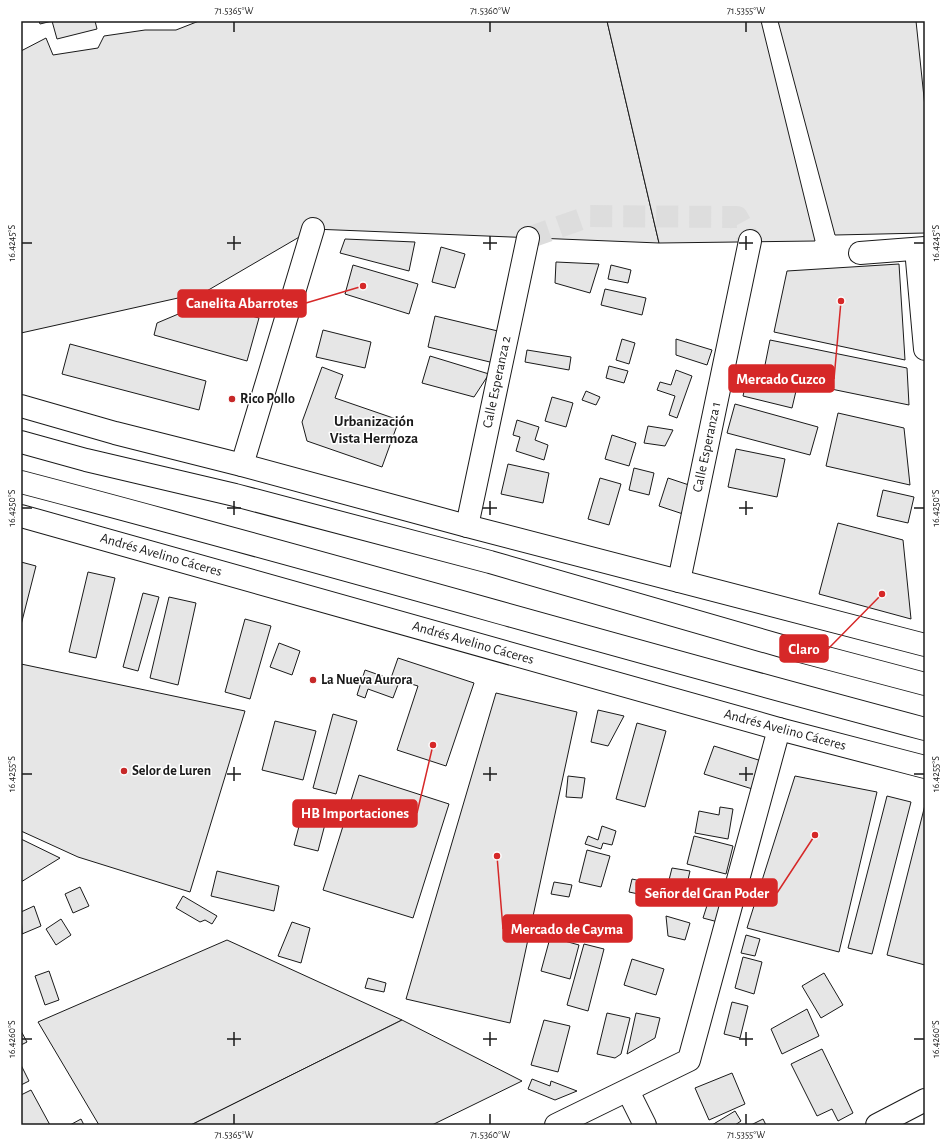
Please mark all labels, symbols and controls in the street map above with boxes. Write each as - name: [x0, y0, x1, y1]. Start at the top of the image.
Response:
- text: 71.5365°W: [214, 6, 254, 16]
- text: 71.5360°W: [470, 6, 510, 16]
- text: 71.5355°W: [727, 6, 765, 16]
- text: 16.4245°S: [7, 225, 17, 261]
- text: 16.4245°S: [931, 225, 941, 261]
- callout: Canelita Abarrotes: [178, 290, 306, 317]
- text: Canelita Abarrotes: [186, 296, 298, 311]
- street label: Calle Esperanza 2: [480, 335, 514, 429]
- callout: Mercado Cuzco: [729, 365, 834, 392]
- text: Mercado Cuzco: [736, 372, 826, 387]
- place label: Rico Pollo: [240, 392, 295, 406]
- marker: Rico Pollo: [227, 394, 237, 404]
- street label: Calle Esperanza 1: [691, 400, 723, 494]
- district label: Urbanización Vista Hermoza: [330, 414, 418, 446]
- text: 16.4250°S: [7, 489, 17, 526]
- text: 16.4250°S: [931, 489, 941, 526]
- street label: Andrés Avelino Cáceres: [99, 531, 223, 579]
- street label: Andrés Avelino Cáceres: [411, 619, 535, 667]
- callout: Claro: [780, 635, 828, 662]
- text: Claro: [788, 642, 820, 657]
- place label: La Nueva Aurora: [321, 673, 413, 687]
- marker: La Nueva Aurora: [308, 675, 318, 685]
- street label: Andrés Avelino Cáceres: [722, 707, 848, 753]
- text: 16.4255°S: [7, 756, 17, 792]
- text: 16.4255°S: [931, 756, 941, 792]
- place label: Selor de Luren: [132, 764, 211, 778]
- marker: Selor de Luren: [119, 766, 129, 776]
- callout: HB Importaciones: [293, 800, 417, 827]
- text: HB Importaciones: [301, 806, 409, 821]
- callout: Señor del Gran Poder: [636, 879, 777, 906]
- text: Señor del Gran Poder: [645, 886, 770, 901]
- callout: Mercado de Cayma: [503, 915, 632, 942]
- text: Mercado de Cayma: [511, 922, 623, 937]
- text: 16.4260°S: [7, 1020, 17, 1058]
- text: 16.4260°S: [931, 1020, 941, 1058]
- text: 71.5365°W: [214, 1130, 254, 1140]
- text: 71.5360°W: [470, 1130, 510, 1140]
- text: 71.5355°W: [727, 1130, 765, 1140]

